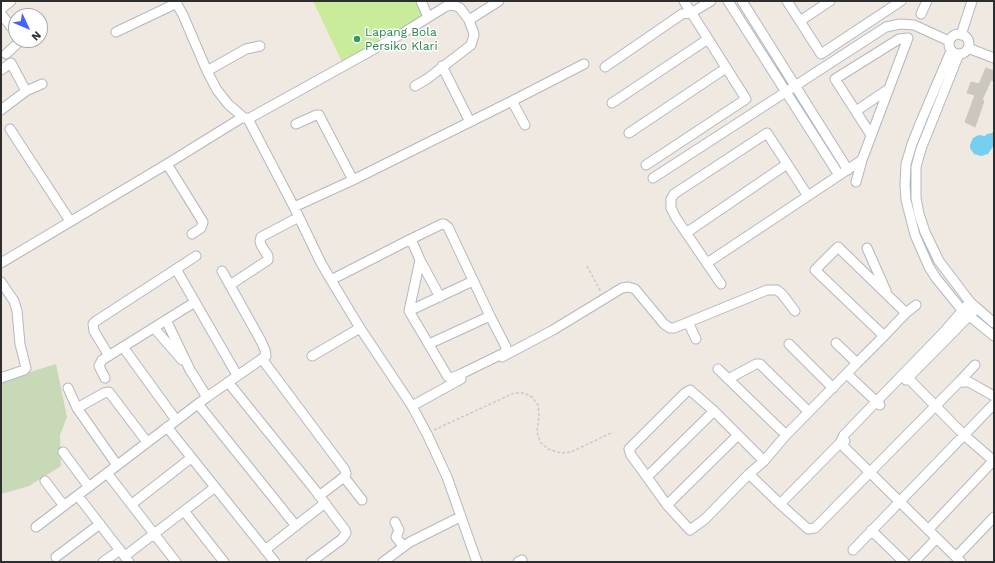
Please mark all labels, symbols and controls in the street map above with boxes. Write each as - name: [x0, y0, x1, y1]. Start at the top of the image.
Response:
- north arrow: [8, 8, 48, 48]
- place label: Lapang Bola Persiko Klari: [365, 25, 438, 53]
- text: N: [29, 29, 44, 43]
- marker: Lapang Bola Persiko Klari: [352, 34, 362, 44]

